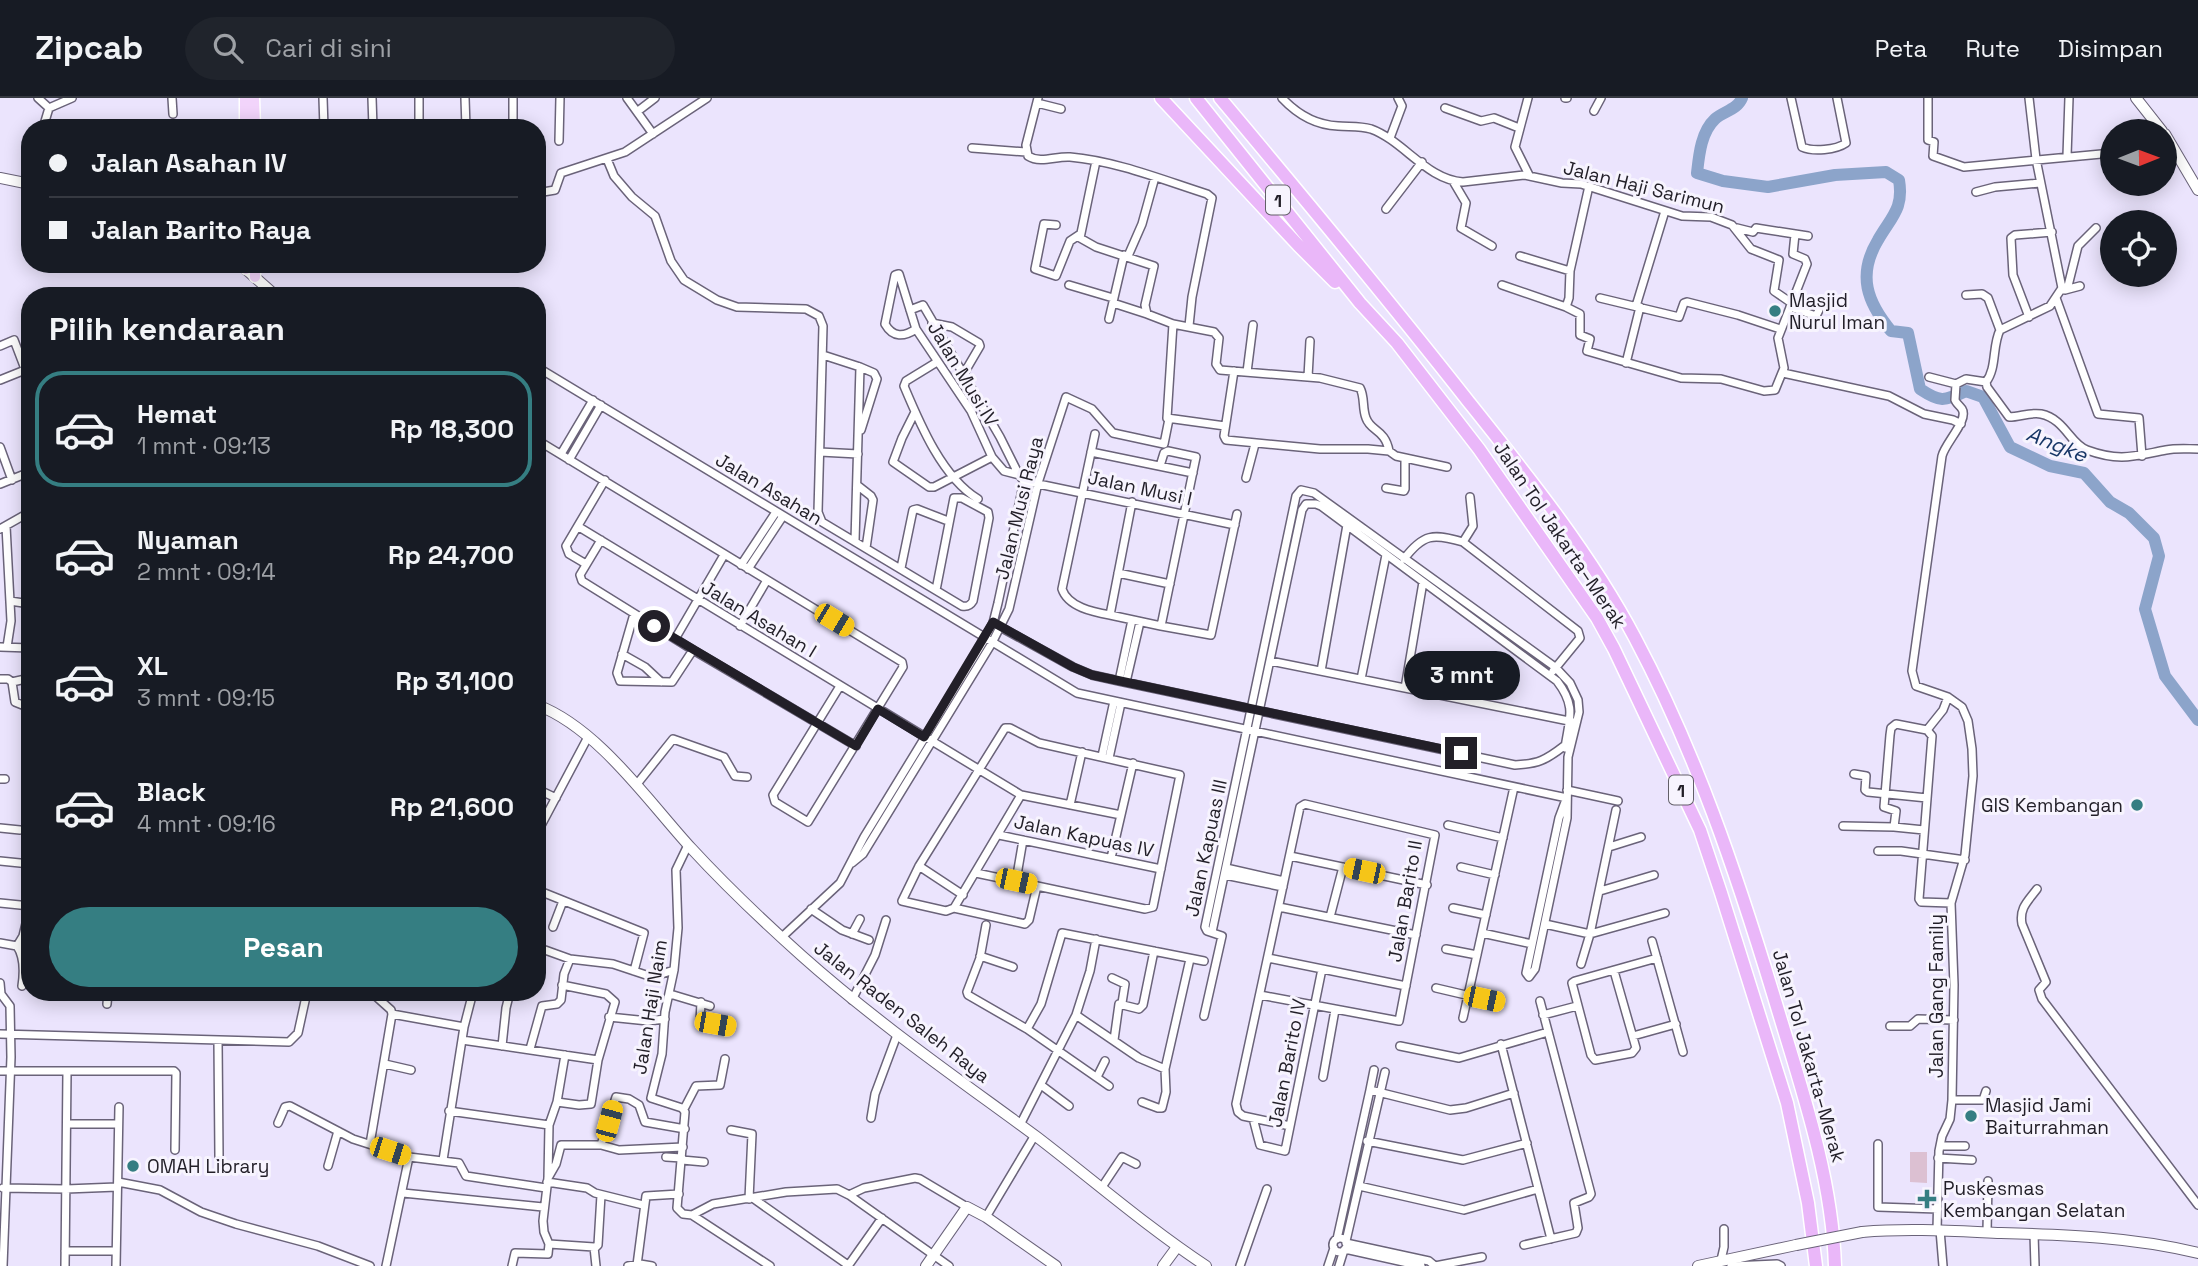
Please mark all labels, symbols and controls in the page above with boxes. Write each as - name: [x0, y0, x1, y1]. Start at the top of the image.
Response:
- search box: [185, 17, 675, 80]
- text: Zipcab: [35, 27, 143, 69]
- icon: search: [209, 29, 247, 67]
- text: Cari di sini: [265, 31, 392, 65]
- text: Peta: [1875, 33, 1927, 64]
- text: Rute: [1965, 33, 2020, 64]
- text: Disimpan: [2058, 33, 2163, 64]
- north arrow: [2100, 119, 2177, 196]
- map controls: [2100, 119, 2177, 287]
- text: Jalan Asahan IV: [91, 146, 287, 180]
- street label: Jalan Haji Sarimun: [1561, 155, 1727, 219]
- road number: 1: [1266, 186, 1290, 214]
- button: locate: [2100, 210, 2177, 287]
- text: Jalan Barito Raya: [91, 213, 311, 247]
- place label: Masjid Nurul Iman: [1789, 288, 1885, 335]
- marker: Masjid Nurul Iman: [1767, 303, 1783, 319]
- text: Pilih kendaraan: [49, 309, 285, 349]
- street label: Jalan Musi IV: [922, 317, 1004, 431]
- text: Hemat: [137, 397, 217, 431]
- icon: car: [53, 398, 116, 461]
- text: Rp 18,300: [390, 412, 514, 446]
- water label: Angke: [2023, 420, 2093, 469]
- text: 1 mnt · 09:13: [137, 431, 271, 461]
- street label: Jalan Musi Raya: [989, 434, 1049, 582]
- street label: Jalan Tol Jakarta–Merak: [1488, 437, 1632, 633]
- street label: Jalan Asahan: [711, 447, 827, 531]
- street label: Jalan Musi I: [1086, 465, 1194, 511]
- text: Nyaman: [137, 523, 239, 557]
- icon: car: [53, 524, 116, 587]
- text: Rp 24,700: [388, 538, 514, 572]
- text: 2 mnt · 09:14: [137, 557, 276, 587]
- street label: Jalan Asahan I: [697, 575, 821, 663]
- car: [811, 600, 858, 640]
- route start: [638, 610, 670, 642]
- text: XL: [137, 649, 168, 683]
- icon: car: [53, 650, 116, 713]
- callout: 3 mnt: [1403, 652, 1519, 700]
- text: 3 mnt: [1430, 660, 1494, 690]
- text: Rp 31,100: [396, 664, 514, 698]
- text: 3 mnt · 09:15: [137, 683, 275, 713]
- route end: [1445, 737, 1477, 769]
- text: Black: [137, 775, 206, 809]
- icon: car: [53, 776, 116, 839]
- road number: 1: [1669, 776, 1693, 804]
- street label: Jalan Kapuas III: [1179, 777, 1233, 919]
- text: Rp 21,600: [390, 790, 514, 824]
- place label: GIS Kembangan: [1981, 793, 2123, 818]
- marker: GIS Kembangan: [2129, 797, 2145, 813]
- text: 4 mnt · 09:16: [137, 809, 276, 839]
- street label: Jalan Kapuas IV: [1012, 809, 1156, 863]
- street label: Jalan Barito II: [1382, 838, 1428, 964]
- car: [1342, 856, 1387, 886]
- car: [994, 866, 1039, 896]
- button: Pesan: [49, 907, 518, 987]
- street label: Jalan Gang Family: [1924, 914, 1949, 1078]
- street label: Jalan Raden Saleh Raya: [809, 935, 995, 1089]
- street label: Jalan Haji Naim: [627, 938, 673, 1076]
- street label: Jalan Tol Jakarta–Merak: [1767, 947, 1851, 1165]
- car: [1462, 984, 1507, 1014]
- street label: Jalan Barito IV: [1262, 996, 1312, 1129]
- car: [693, 1010, 738, 1038]
- place label: Masjid Jami Baiturrahman: [1985, 1093, 2109, 1140]
- car: [594, 1098, 625, 1144]
- marker: Masjid Jami Baiturrahman: [1963, 1108, 1979, 1124]
- car: [367, 1135, 414, 1167]
- place label: OMAH Library: [147, 1154, 269, 1179]
- marker: OMAH Library: [125, 1158, 141, 1174]
- place label: Puskesmas Kembangan Selatan: [1943, 1176, 2125, 1223]
- marker: Puskesmas Kembangan Selatan: [1917, 1189, 1937, 1209]

